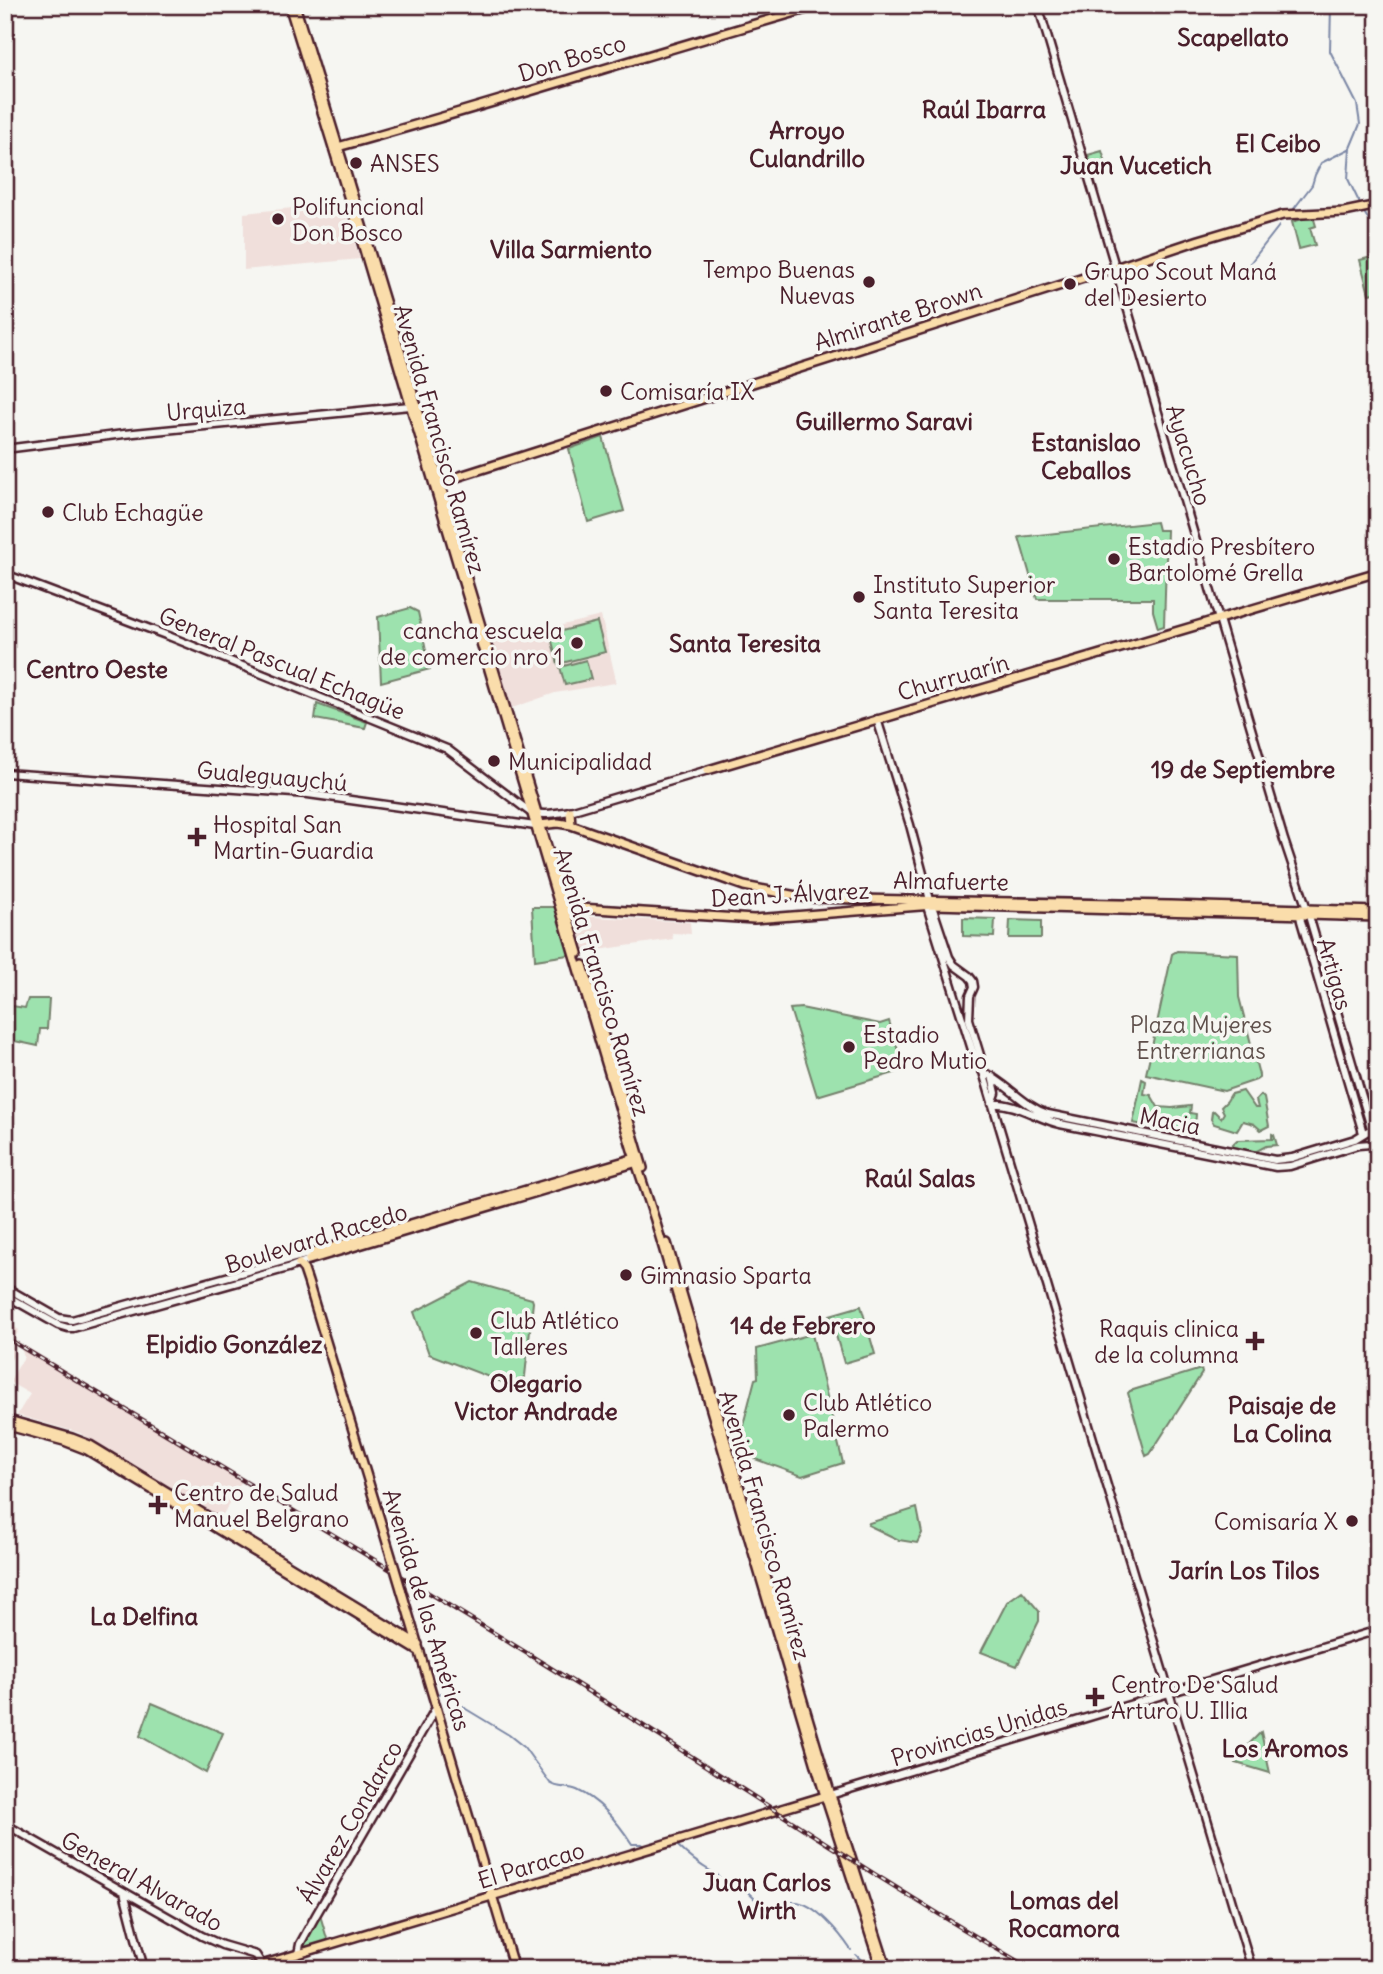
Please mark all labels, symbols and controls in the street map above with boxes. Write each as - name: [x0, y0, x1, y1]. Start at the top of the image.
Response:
- district label: Scapellato: [1177, 22, 1289, 52]
- street label: Don Bosco: [515, 28, 629, 88]
- district label: Raúl Ibarra: [922, 94, 1046, 124]
- district label: Arroyo Culandrillo: [749, 115, 865, 173]
- district label: El Ceibo: [1235, 128, 1321, 158]
- place label: ANSES: [370, 149, 440, 178]
- district label: Juan Vucetich: [1060, 150, 1212, 180]
- marker: ANSES: [348, 155, 364, 171]
- place label: Polifuncional Don Bosco: [292, 192, 424, 247]
- marker: Polifuncional Don Bosco: [270, 211, 286, 227]
- district label: Villa Sarmiento: [490, 234, 652, 264]
- place label: Tempo Buenas Nuevas: [703, 255, 855, 310]
- place label: Grupo Scout Maná del Desierto: [1084, 257, 1277, 312]
- marker: Tempo Buenas Nuevas: [861, 274, 877, 290]
- street label: Almirante Brown: [811, 275, 985, 357]
- marker: Grupo Scout Maná del Desierto: [1062, 276, 1078, 292]
- street label: Avenida Francisco Ramírez: [388, 301, 492, 577]
- place label: Comisaría IX: [620, 377, 755, 406]
- marker: Comisaría IX: [598, 383, 614, 399]
- street label: Urquiza: [165, 391, 247, 427]
- street label: Ayacucho: [1160, 401, 1218, 509]
- district label: Guillermo Saravi: [795, 406, 973, 436]
- district label: Estanislao Ceballos: [1031, 427, 1141, 485]
- place label: Club Echagüe: [62, 498, 204, 527]
- marker: Club Echagüe: [40, 504, 56, 520]
- place label: Estadio Presbítero Bartolomé Grella: [1128, 532, 1315, 587]
- marker: Estadio Presbítero Bartolomé Grella: [1106, 551, 1122, 567]
- place label: Instituto Superior Santa Teresita: [873, 570, 1056, 625]
- marker: Instituto Superior Santa Teresita: [851, 589, 867, 605]
- street label: General Pascual Echagüe: [155, 600, 409, 726]
- place label: cancha escuela de comercio nro 1: [380, 616, 563, 671]
- district label: Santa Teresita: [669, 628, 821, 658]
- marker: cancha escuela de comercio nro 1: [569, 635, 585, 651]
- street label: Churruarín: [894, 647, 1012, 707]
- district label: Centro Oeste: [26, 654, 168, 684]
- place label: Municipalidad: [508, 747, 652, 776]
- marker: Municipalidad: [486, 753, 502, 769]
- district label: 19 de Septiembre: [1151, 754, 1335, 784]
- street label: Gualeguaychú: [195, 755, 349, 797]
- place label: Hospital San Martin-Guardia: [213, 810, 374, 865]
- marker: Hospital San Martin-Guardia: [187, 827, 207, 847]
- street label: Avenida Francisco Ramírez: [547, 844, 657, 1120]
- street label: Almafuerte: [893, 865, 1009, 897]
- street label: Dean J. Álvarez: [710, 875, 870, 913]
- street label: Artigas: [1311, 935, 1359, 1013]
- park label: Plaza Mujeres Entrerrianas: [1130, 1010, 1272, 1065]
- place label: Estadio Pedro Mutio: [863, 1020, 987, 1075]
- marker: Estadio Pedro Mutio: [841, 1039, 857, 1055]
- street label: Macia: [1137, 1101, 1203, 1141]
- district label: Raúl Salas: [865, 1163, 976, 1193]
- street label: Boulevard Racedo: [221, 1197, 411, 1279]
- place label: Gimnasio Sparta: [640, 1261, 812, 1290]
- marker: Gimnasio Sparta: [618, 1267, 634, 1283]
- place label: Club Atlético Talleres: [490, 1306, 619, 1361]
- district label: 14 de Febrero: [730, 1310, 876, 1340]
- place label: Raquis clinica de la columna: [1094, 1314, 1239, 1369]
- marker: Club Atlético Talleres: [468, 1325, 484, 1341]
- district label: Elpidio González: [146, 1329, 323, 1359]
- marker: Raquis clinica de la columna: [1245, 1331, 1265, 1351]
- district label: Olegario Victor Andrade: [454, 1368, 618, 1426]
- street label: Avenida Francisco Ramírez: [713, 1387, 817, 1663]
- place label: Club Atlético Palermo: [803, 1388, 932, 1443]
- district label: Paisaje de La Colina: [1228, 1390, 1336, 1448]
- marker: Club Atlético Palermo: [781, 1407, 797, 1423]
- place label: Centro de Salud Manuel Belgrano: [174, 1478, 349, 1533]
- street label: Avenida de las Américas: [376, 1486, 478, 1734]
- marker: Centro de Salud Manuel Belgrano: [148, 1495, 168, 1515]
- place label: Comisaría X: [1214, 1507, 1339, 1536]
- marker: Comisaría X: [1344, 1513, 1360, 1529]
- district label: Jarín Los Tilos: [1168, 1555, 1320, 1585]
- district label: La Delfina: [90, 1601, 199, 1631]
- place label: Centro De Salud Arturo U. Illia: [1111, 1670, 1279, 1725]
- marker: Centro De Salud Arturo U. Illia: [1085, 1687, 1105, 1707]
- street label: Provincias Unidas: [887, 1691, 1071, 1773]
- district label: Los Aromos: [1222, 1733, 1348, 1763]
- street label: Álvarez Condarco: [292, 1735, 408, 1909]
- street label: General Alvarado: [56, 1825, 228, 1937]
- street label: El Paracao: [474, 1835, 588, 1895]
- district label: Juan Carlos Wirth: [703, 1867, 831, 1925]
- district label: Lomas del Rocamora: [1008, 1885, 1120, 1943]

